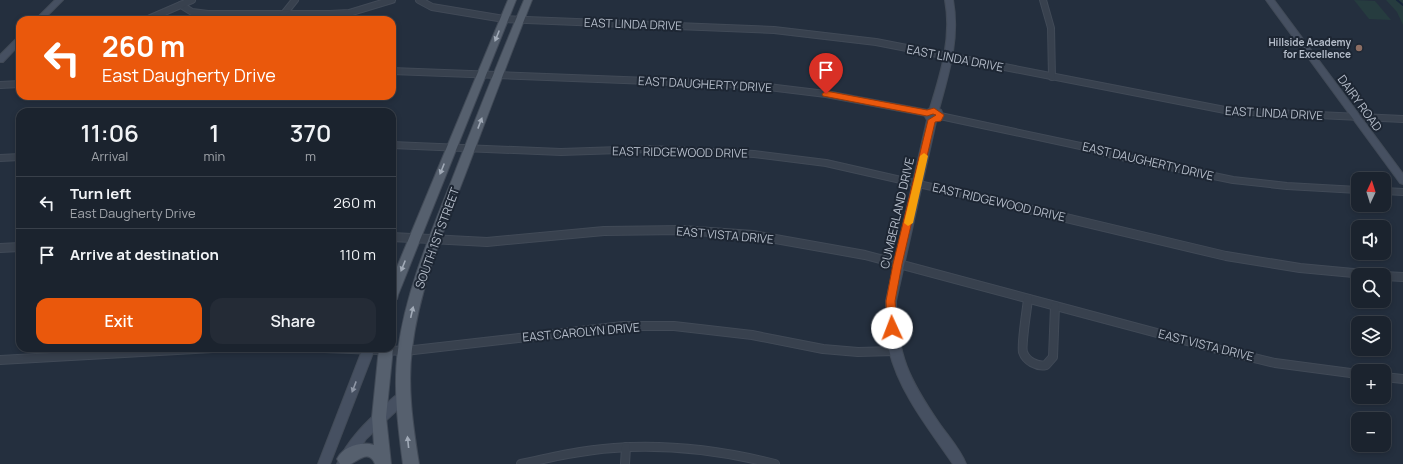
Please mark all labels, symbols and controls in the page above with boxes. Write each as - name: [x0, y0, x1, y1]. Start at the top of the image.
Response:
- street label: EAST LINDA DRIVE: [584, 14, 683, 34]
- text: 260 m: [102, 27, 185, 65]
- one-way arrow: [494, 30, 500, 42]
- icon: left: [36, 32, 88, 84]
- place label: Hillside Academy for Excellence: [1268, 35, 1351, 61]
- street label: EAST LINDA DRIVE: [905, 40, 1005, 76]
- marker: Hillside Academy for Excellence: [1354, 43, 1364, 53]
- pin: [809, 53, 843, 94]
- icon: arrive: [815, 59, 837, 81]
- text: East Daugherty Drive: [102, 63, 276, 87]
- street label: DAIRY ROAD: [1334, 71, 1386, 135]
- street label: EAST DAUGHERTY DRIVE: [638, 72, 773, 96]
- street label: EAST LINDA DRIVE: [1224, 102, 1324, 124]
- text: 11:06: [81, 116, 139, 149]
- text: 1: [209, 116, 219, 149]
- text: 370: [290, 116, 331, 149]
- one-way arrow: [477, 116, 483, 128]
- street label: EAST DAUGHERTY DRIVE: [1081, 138, 1215, 184]
- street label: EAST RIDGEWOOD DRIVE: [612, 142, 748, 162]
- text: Arrival: [91, 147, 128, 165]
- text: min: [203, 147, 225, 165]
- text: m: [305, 147, 316, 165]
- street label: CUMBERLAND DRIVE: [876, 156, 918, 270]
- one-way arrow: [439, 164, 445, 176]
- north arrow: [1351, 172, 1391, 212]
- map controls: [1351, 172, 1391, 452]
- street label: EAST RIDGEWOOD DRIVE: [931, 178, 1067, 226]
- text: Turn left: [70, 183, 132, 204]
- street label: SOUTH 1ST STREET: [411, 184, 463, 291]
- icon: left: [36, 192, 58, 214]
- text: 260 m: [333, 192, 376, 213]
- text: East Daugherty Drive: [70, 204, 196, 222]
- button: sound: [1351, 220, 1391, 260]
- street label: EAST VISTA DRIVE: [676, 222, 775, 248]
- icon: arrive: [36, 244, 58, 266]
- text: Arrive at destination: [70, 244, 219, 265]
- text: 110 m: [339, 244, 376, 265]
- one-way arrow: [400, 261, 406, 273]
- button: search: [1351, 268, 1391, 308]
- button: Exit: [36, 298, 202, 344]
- button: Share: [210, 298, 376, 344]
- one-way arrow: [409, 306, 415, 318]
- position arrow: [871, 307, 913, 349]
- button: layers: [1351, 316, 1391, 356]
- street label: EAST CAROLYN DRIVE: [522, 318, 641, 346]
- street label: EAST VISTA DRIVE: [1157, 325, 1256, 365]
- button: +: [1351, 364, 1391, 404]
- one-way arrow: [351, 381, 357, 393]
- button: −: [1351, 412, 1391, 452]
- one-way arrow: [404, 436, 411, 448]

